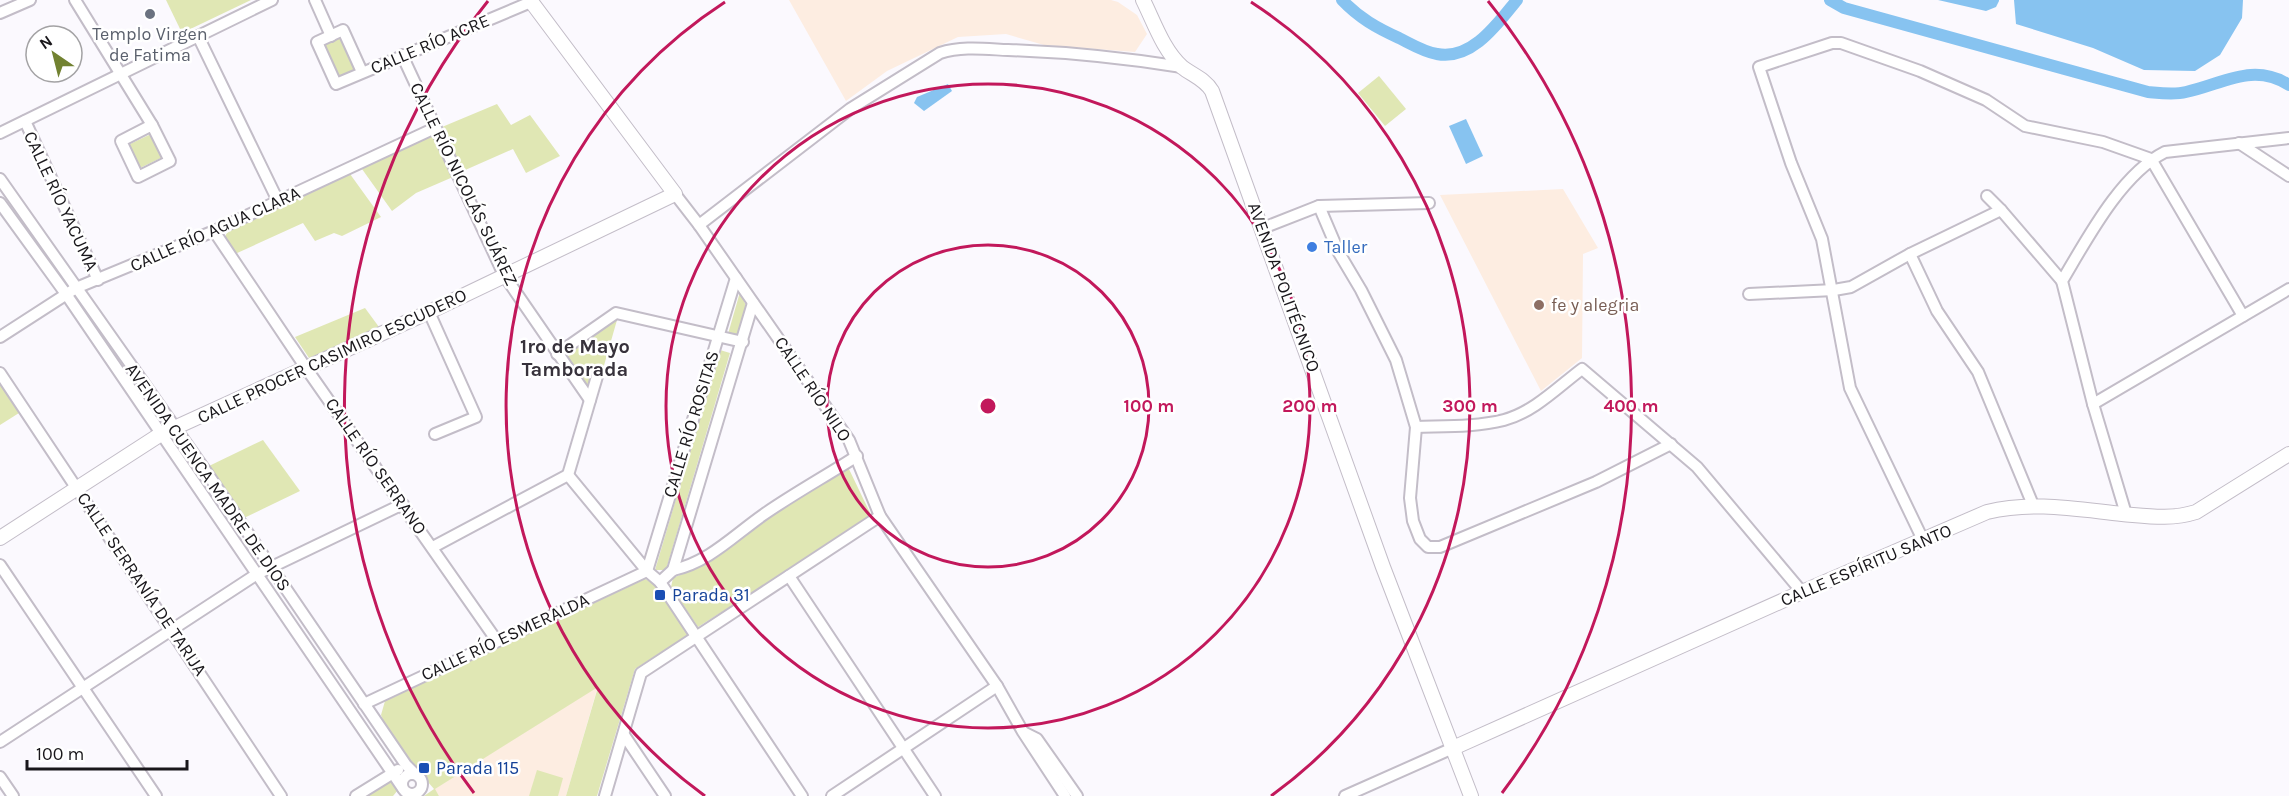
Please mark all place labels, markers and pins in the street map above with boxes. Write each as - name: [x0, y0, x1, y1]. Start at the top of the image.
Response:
- marker: Templo Virgen de Fatima: [143, 7, 157, 21]
- place label: Templo Virgen de Fatima: [92, 23, 208, 66]
- place label: Taller: [1324, 236, 1368, 258]
- marker: Taller: [1305, 240, 1319, 254]
- place label: fe y alegria: [1551, 294, 1639, 316]
- marker: fe y alegria: [1532, 298, 1546, 312]
- centre of rings: [978, 396, 998, 416]
- place label: Parada 31: [672, 584, 750, 606]
- marker: Parada 31: [653, 588, 667, 602]
- place label: Parada 115: [436, 757, 519, 779]
- marker: Parada 115: [417, 761, 431, 775]

